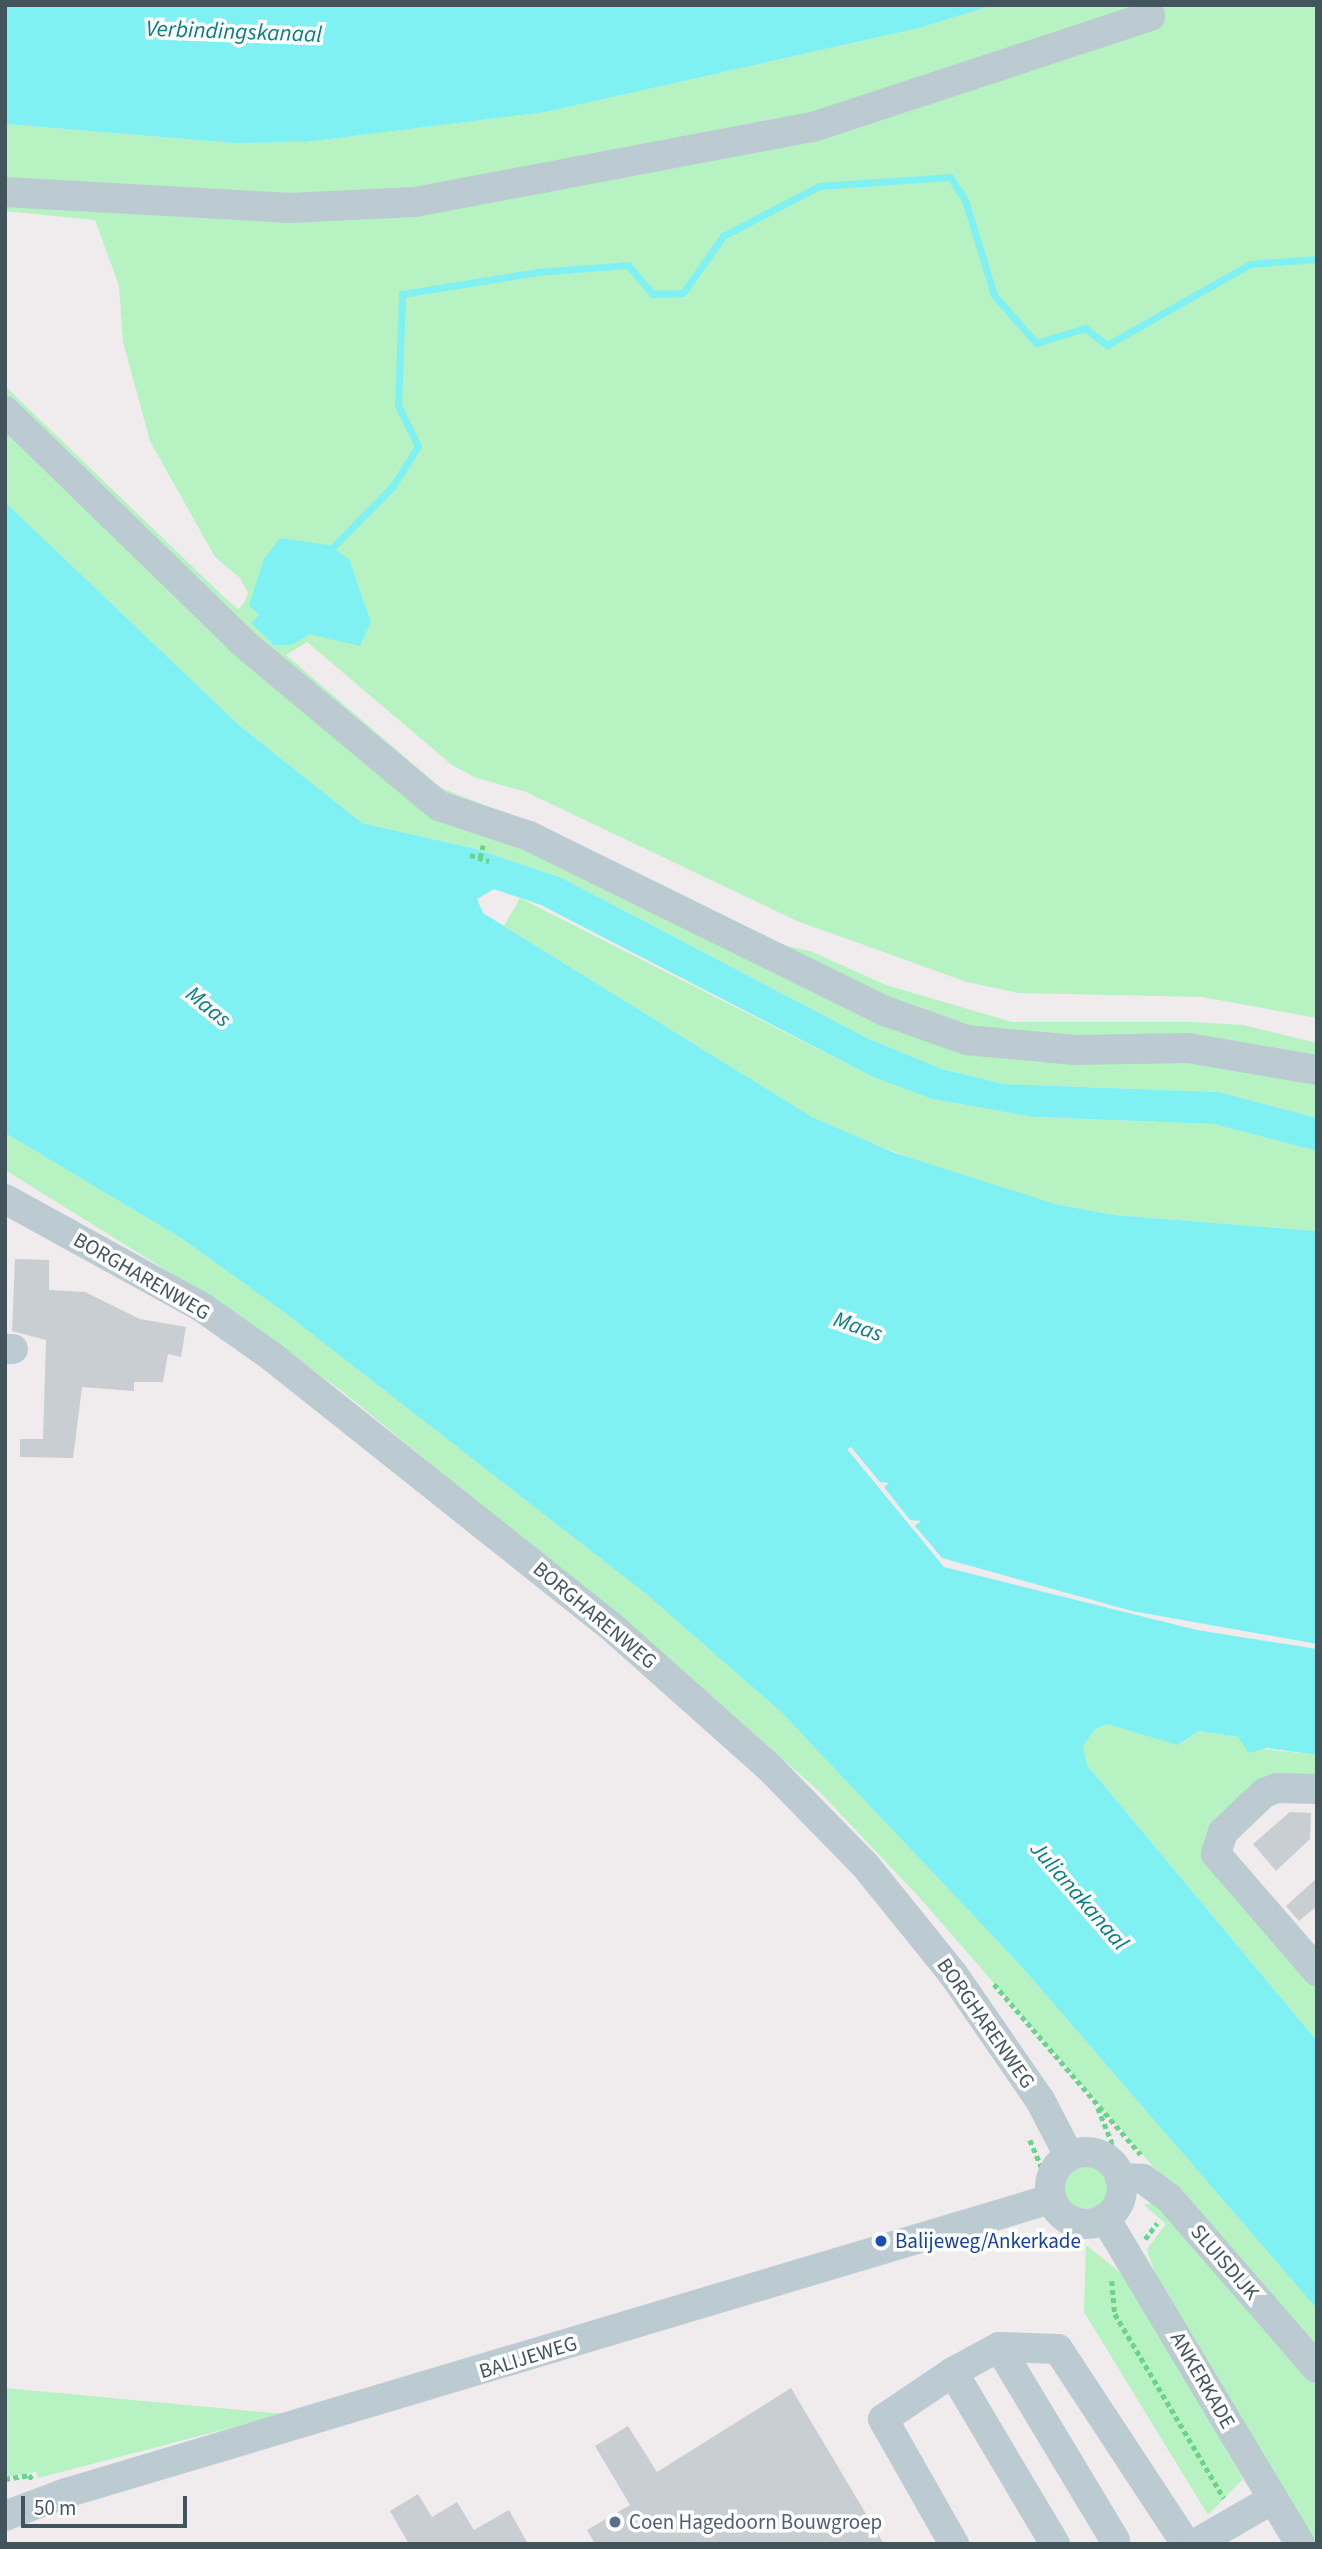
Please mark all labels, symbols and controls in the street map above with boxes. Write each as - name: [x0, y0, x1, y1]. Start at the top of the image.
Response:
- water label: Verbindingskanaal: [146, 15, 322, 49]
- water label: Maas: [180, 981, 236, 1033]
- street label: BORGHARENWEG: [69, 1227, 215, 1325]
- water label: Maas: [830, 1306, 886, 1348]
- street label: BORGHARENWEG: [528, 1556, 662, 1674]
- water label: Julianakanaal: [1024, 1836, 1134, 1956]
- street label: BORGHARENWEG: [932, 1953, 1040, 2093]
- street label: SLUISDIJK: [1185, 2219, 1265, 2305]
- place label: Balijeweg/Ankerkade: [895, 2228, 1081, 2254]
- marker: Balijeweg/Ankerkade: [873, 2233, 889, 2249]
- street label: ANKERKADE: [1165, 2327, 1241, 2433]
- street label: BALIJEWEG: [476, 2330, 580, 2384]
- scale bar: [24, 2482, 191, 2526]
- text: 50 m: [34, 2493, 76, 2523]
- place label: Coen Hagedoorn Bouwgroep: [629, 2509, 882, 2535]
- marker: Coen Hagedoorn Bouwgroep: [607, 2514, 623, 2530]

